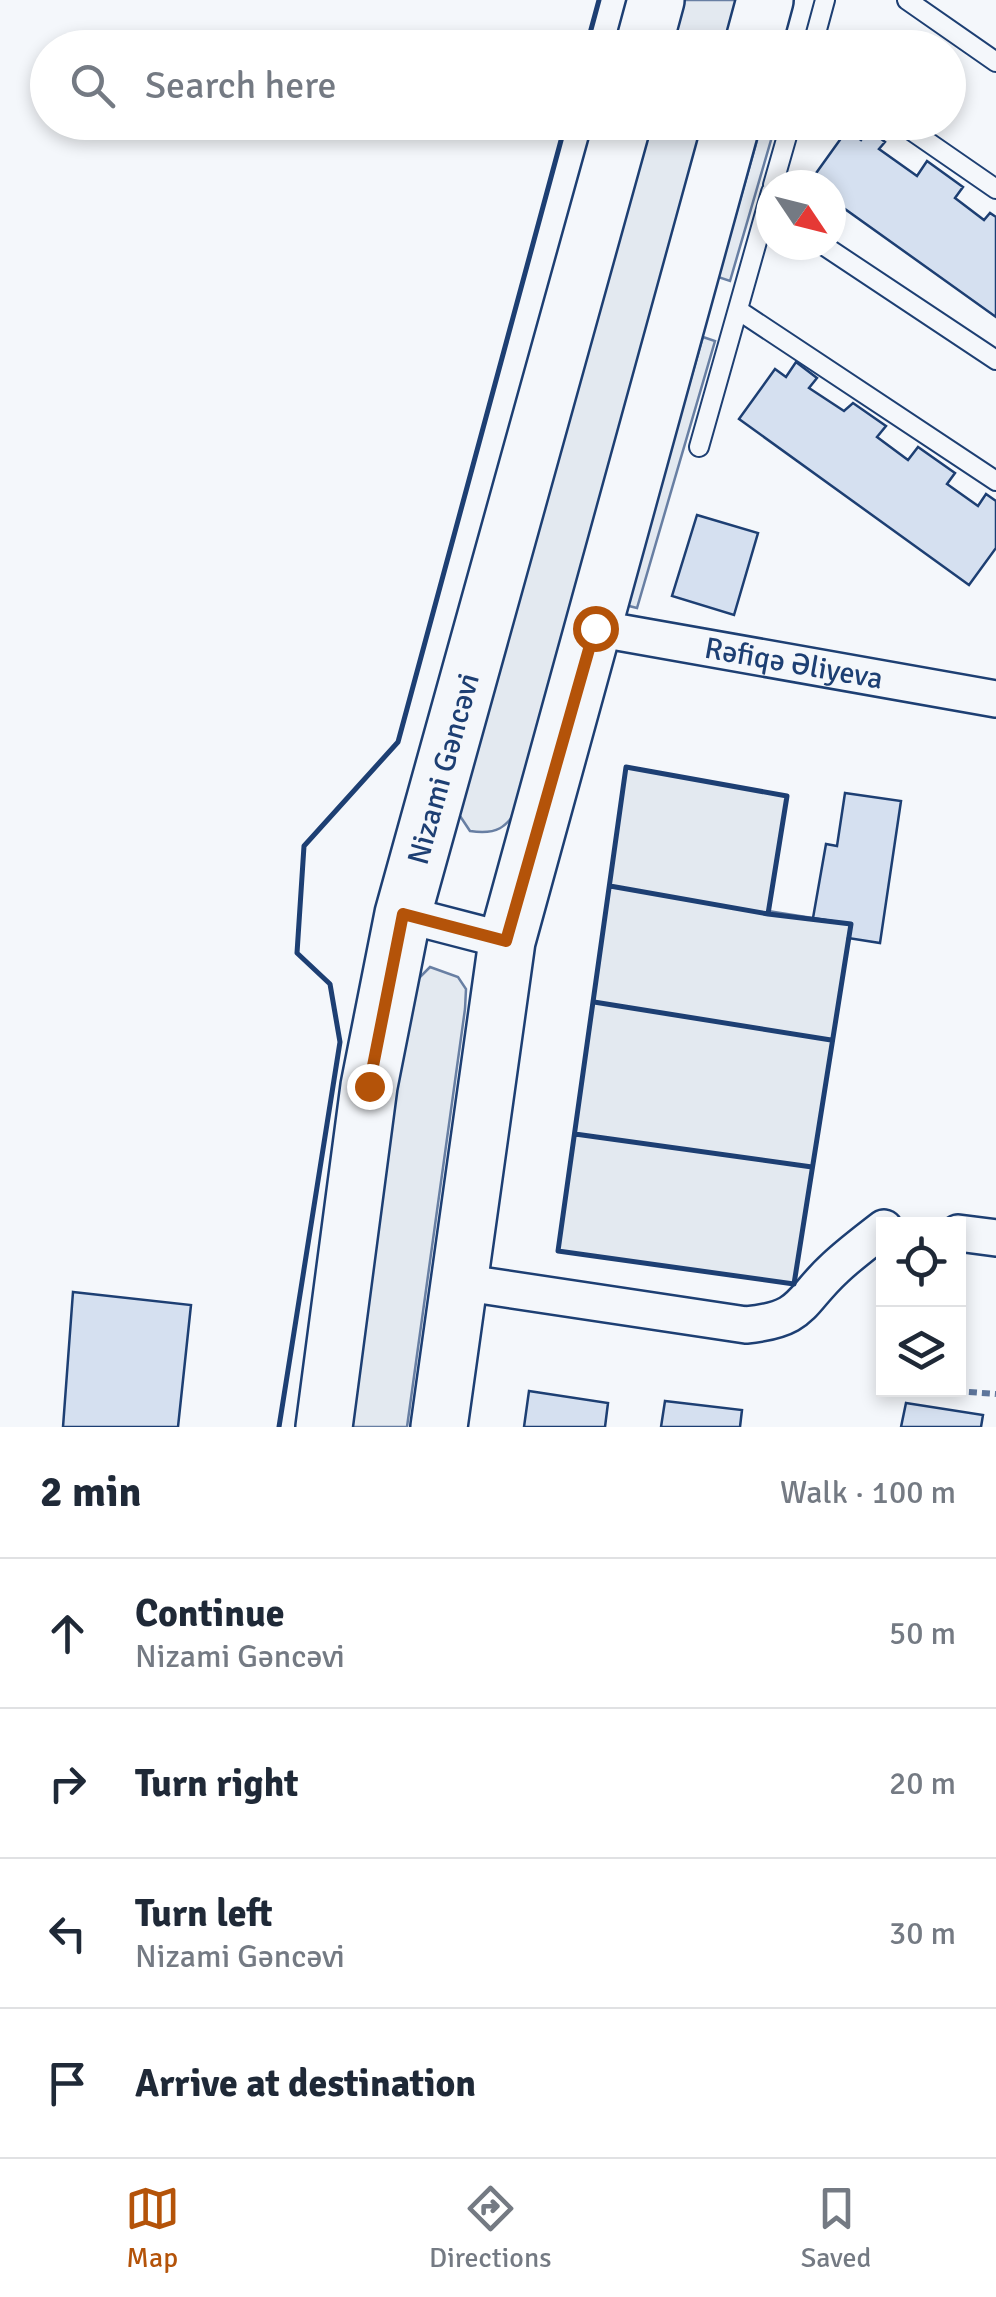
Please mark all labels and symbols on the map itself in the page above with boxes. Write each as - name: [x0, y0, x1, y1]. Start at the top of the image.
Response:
- north arrow: [756, 170, 846, 260]
- route start: [573, 606, 619, 652]
- street label: Rəfiqə Əliyeva: [702, 630, 886, 698]
- street label: Nizami Gəncəvi: [400, 669, 488, 869]
- route end: [347, 1064, 393, 1110]

